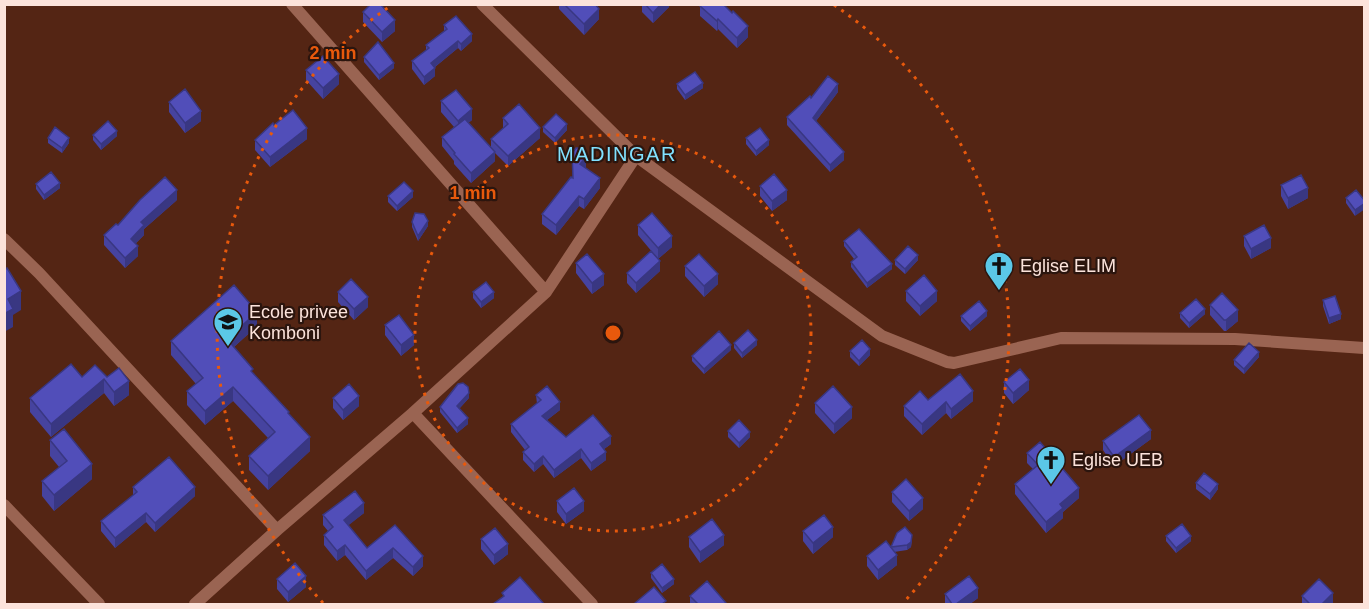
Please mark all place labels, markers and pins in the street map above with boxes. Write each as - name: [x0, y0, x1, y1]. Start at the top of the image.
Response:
- church icon: Eglise ELIM: [983, 250, 1015, 292]
- place label: Eglise ELIM: [1020, 256, 1116, 276]
- place label: Ecole privee Komboni: [249, 302, 348, 343]
- school or university icon: Ecole privee Komboni: [212, 306, 244, 348]
- centre of rings: [603, 323, 623, 343]
- church icon: Eglise UEB: [1035, 444, 1067, 486]
- place label: Eglise UEB: [1072, 450, 1163, 470]

